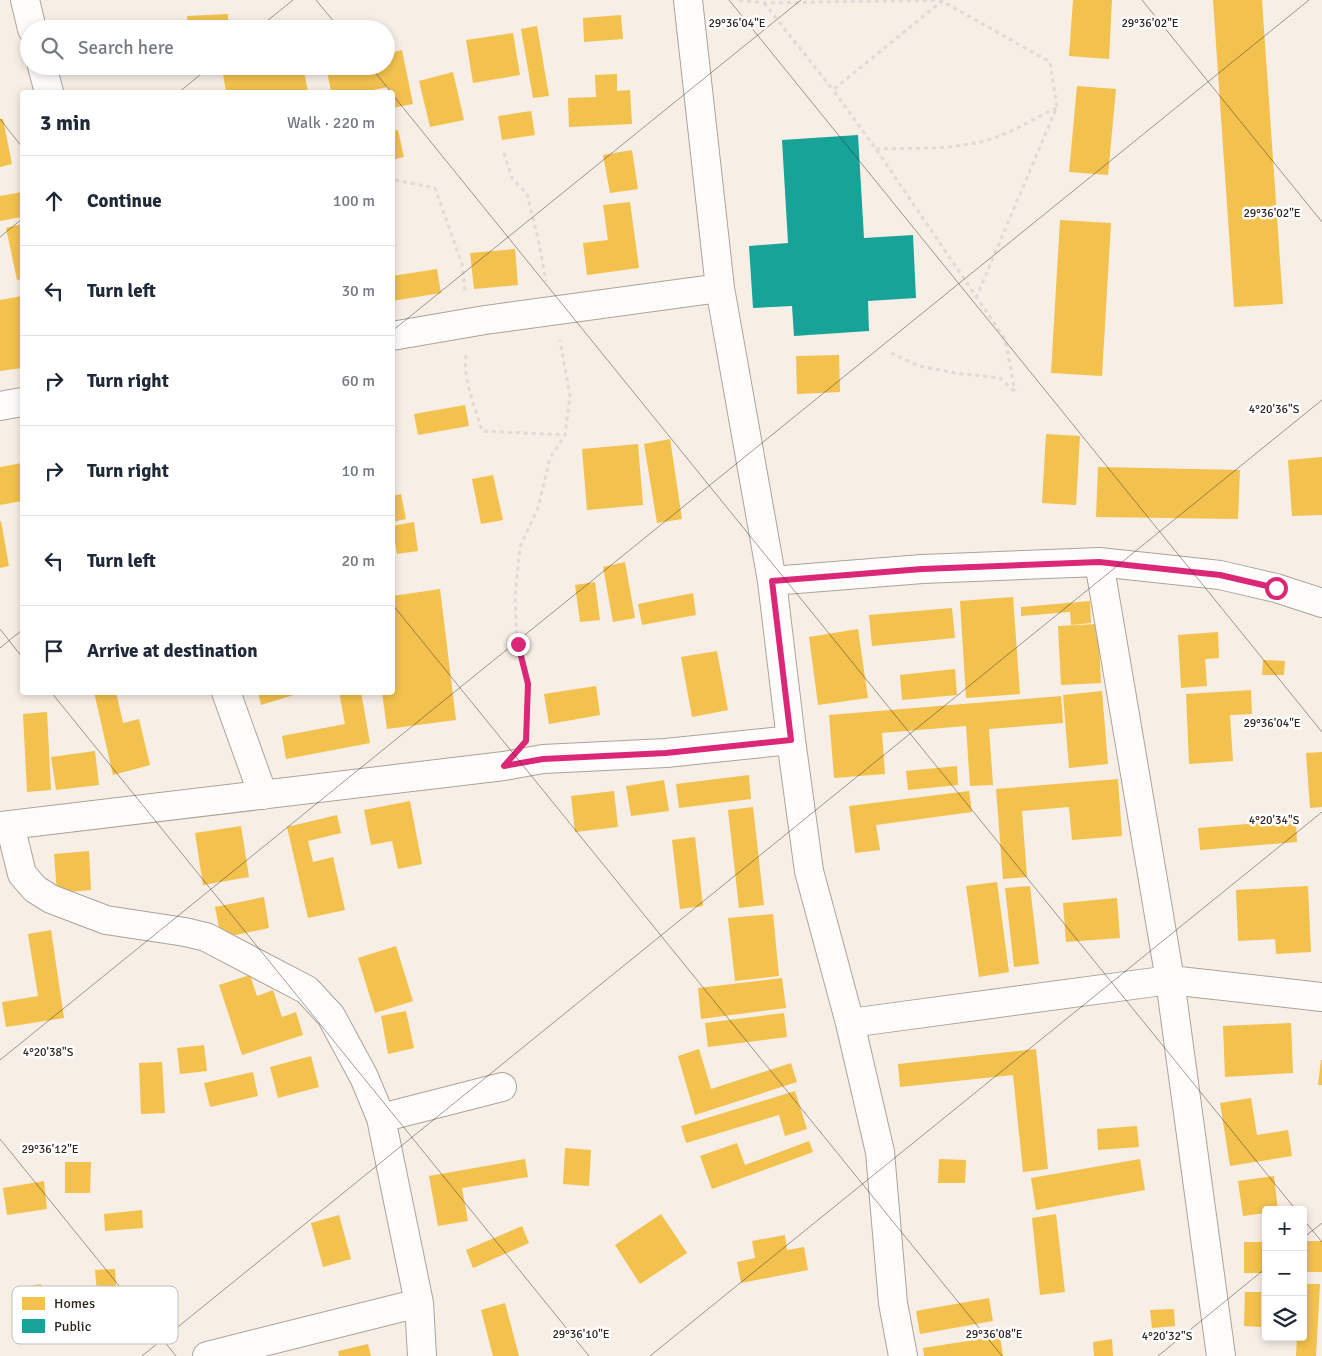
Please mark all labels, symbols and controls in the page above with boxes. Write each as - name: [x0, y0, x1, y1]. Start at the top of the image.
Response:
- text: 29°36'04"E: [708, 16, 766, 31]
- text: 29°36'02"E: [1121, 16, 1179, 31]
- search box: [20, 20, 395, 75]
- icon: search: [38, 34, 66, 62]
- text: Search here: [78, 36, 174, 60]
- text: 3 min: [40, 110, 91, 136]
- text: Walk · 220 m: [287, 113, 375, 133]
- icon: ahead: [40, 187, 68, 215]
- text: Continue: [87, 189, 162, 213]
- text: 100 m: [333, 191, 375, 211]
- text: 29°36'02"E: [1243, 206, 1301, 221]
- icon: left: [40, 277, 68, 305]
- text: Turn left: [87, 279, 156, 303]
- text: 30 m: [341, 281, 375, 301]
- icon: right: [40, 367, 68, 395]
- text: Turn right: [87, 369, 169, 393]
- text: 60 m: [341, 371, 375, 391]
- text: 4°20'36"S: [1249, 402, 1300, 417]
- icon: right: [40, 457, 68, 485]
- text: Turn right: [87, 459, 169, 483]
- text: 10 m: [341, 461, 375, 481]
- icon: left: [40, 547, 68, 575]
- text: Turn left: [87, 549, 156, 573]
- text: 20 m: [341, 551, 375, 571]
- route start: [1265, 577, 1288, 600]
- route end: [507, 633, 530, 656]
- icon: arrive: [40, 637, 68, 665]
- text: Arrive at destination: [87, 639, 258, 663]
- text: 29°36'04"E: [1243, 716, 1301, 731]
- text: 4°20'34"S: [1249, 813, 1300, 828]
- text: 4°20'38"S: [23, 1045, 74, 1060]
- text: 29°36'12"E: [21, 1142, 79, 1157]
- map controls: [1262, 1206, 1307, 1341]
- button: +: [1262, 1206, 1307, 1251]
- button: −: [1262, 1251, 1307, 1296]
- legend: [12, 1286, 178, 1344]
- text: Homes: [54, 1295, 95, 1312]
- button: layers: [1262, 1296, 1307, 1341]
- text: Public: [54, 1318, 92, 1335]
- text: 29°36'10"E: [552, 1327, 610, 1342]
- text: 29°36'08"E: [965, 1327, 1023, 1342]
- text: 4°20'32"S: [1142, 1329, 1193, 1344]

